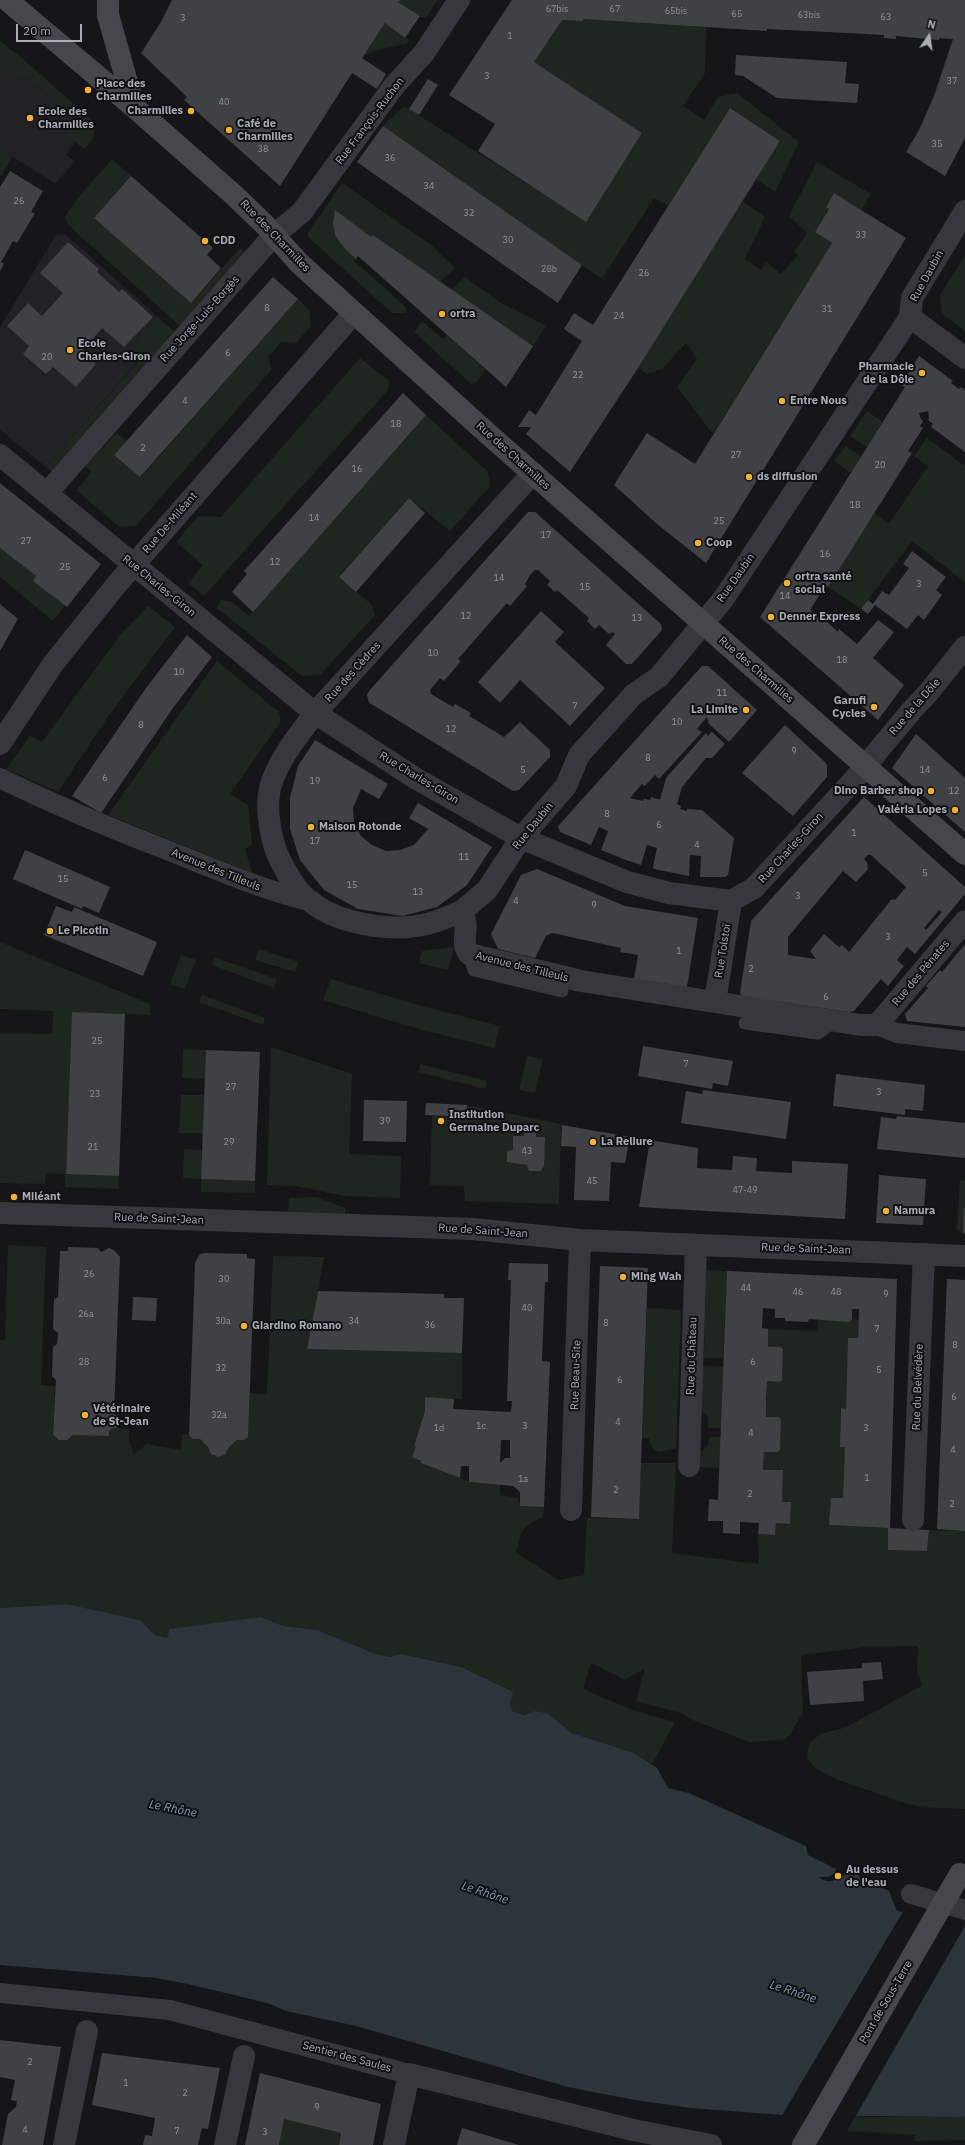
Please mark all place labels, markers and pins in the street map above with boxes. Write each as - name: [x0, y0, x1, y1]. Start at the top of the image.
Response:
- place label: Place des Charmilles: [96, 77, 152, 103]
- marker: Place des Charmilles: [83, 85, 93, 95]
- place label: Charmilles: [127, 104, 183, 118]
- place label: Ecole des Charmilles: [38, 105, 94, 131]
- marker: Charmilles: [186, 106, 196, 116]
- marker: Ecole des Charmilles: [25, 113, 35, 123]
- place label: Café de Charmilles: [237, 117, 293, 143]
- marker: Café de Charmilles: [224, 125, 234, 135]
- place label: CDD: [213, 234, 235, 248]
- marker: CDD: [200, 236, 210, 246]
- place label: ortra: [450, 307, 475, 321]
- marker: ortra: [437, 309, 447, 319]
- place label: Ecole Charles-Giron: [78, 337, 150, 363]
- marker: Ecole Charles-Giron: [65, 345, 75, 355]
- place label: Pharmacie de la Dôle: [858, 360, 914, 386]
- marker: Pharmacie de la Dôle: [917, 368, 927, 378]
- place label: Entre Nous: [790, 394, 847, 408]
- marker: Entre Nous: [777, 396, 787, 406]
- place label: ds diffusion: [757, 470, 818, 484]
- marker: ds diffusion: [744, 472, 754, 482]
- place label: Coop: [706, 536, 732, 550]
- marker: Coop: [693, 538, 703, 548]
- place label: ortra santé social: [795, 570, 852, 596]
- marker: ortra santé social: [782, 578, 792, 588]
- place label: Denner Express: [779, 610, 860, 624]
- marker: Denner Express: [766, 612, 776, 622]
- place label: Garufi Cycles: [832, 694, 866, 720]
- marker: Garufi Cycles: [869, 702, 879, 712]
- place label: La Limite: [691, 703, 738, 717]
- marker: La Limite: [741, 705, 751, 715]
- place label: Dino Barber shop: [834, 784, 923, 798]
- marker: Dino Barber shop: [926, 786, 936, 796]
- place label: Valéria Lopes: [878, 803, 947, 817]
- marker: Valéria Lopes: [950, 805, 960, 815]
- place label: Maison Rotonde: [319, 820, 401, 834]
- marker: Maison Rotonde: [306, 822, 316, 832]
- place label: Le Picotin: [58, 924, 109, 938]
- marker: Le Picotin: [45, 926, 55, 936]
- place label: Institution Germaine Duparc: [449, 1108, 539, 1134]
- marker: Institution Germaine Duparc: [436, 1116, 446, 1126]
- place label: La Reliure: [601, 1135, 653, 1149]
- marker: La Reliure: [588, 1137, 598, 1147]
- place label: Miléant: [22, 1190, 61, 1204]
- marker: Miléant: [9, 1192, 19, 1202]
- place label: Namura: [894, 1204, 935, 1218]
- marker: Namura: [881, 1206, 891, 1216]
- place label: Ming Wah: [631, 1270, 682, 1284]
- marker: Ming Wah: [618, 1272, 628, 1282]
- place label: Giardino Romano: [252, 1319, 341, 1333]
- marker: Giardino Romano: [239, 1321, 249, 1331]
- place label: Vétérinaire de St-Jean: [93, 1402, 150, 1428]
- marker: Vétérinaire de St-Jean: [80, 1410, 90, 1420]
- place label: Au dessus de l'eau: [846, 1863, 899, 1889]
- marker: Au dessus de l'eau: [833, 1871, 843, 1881]

